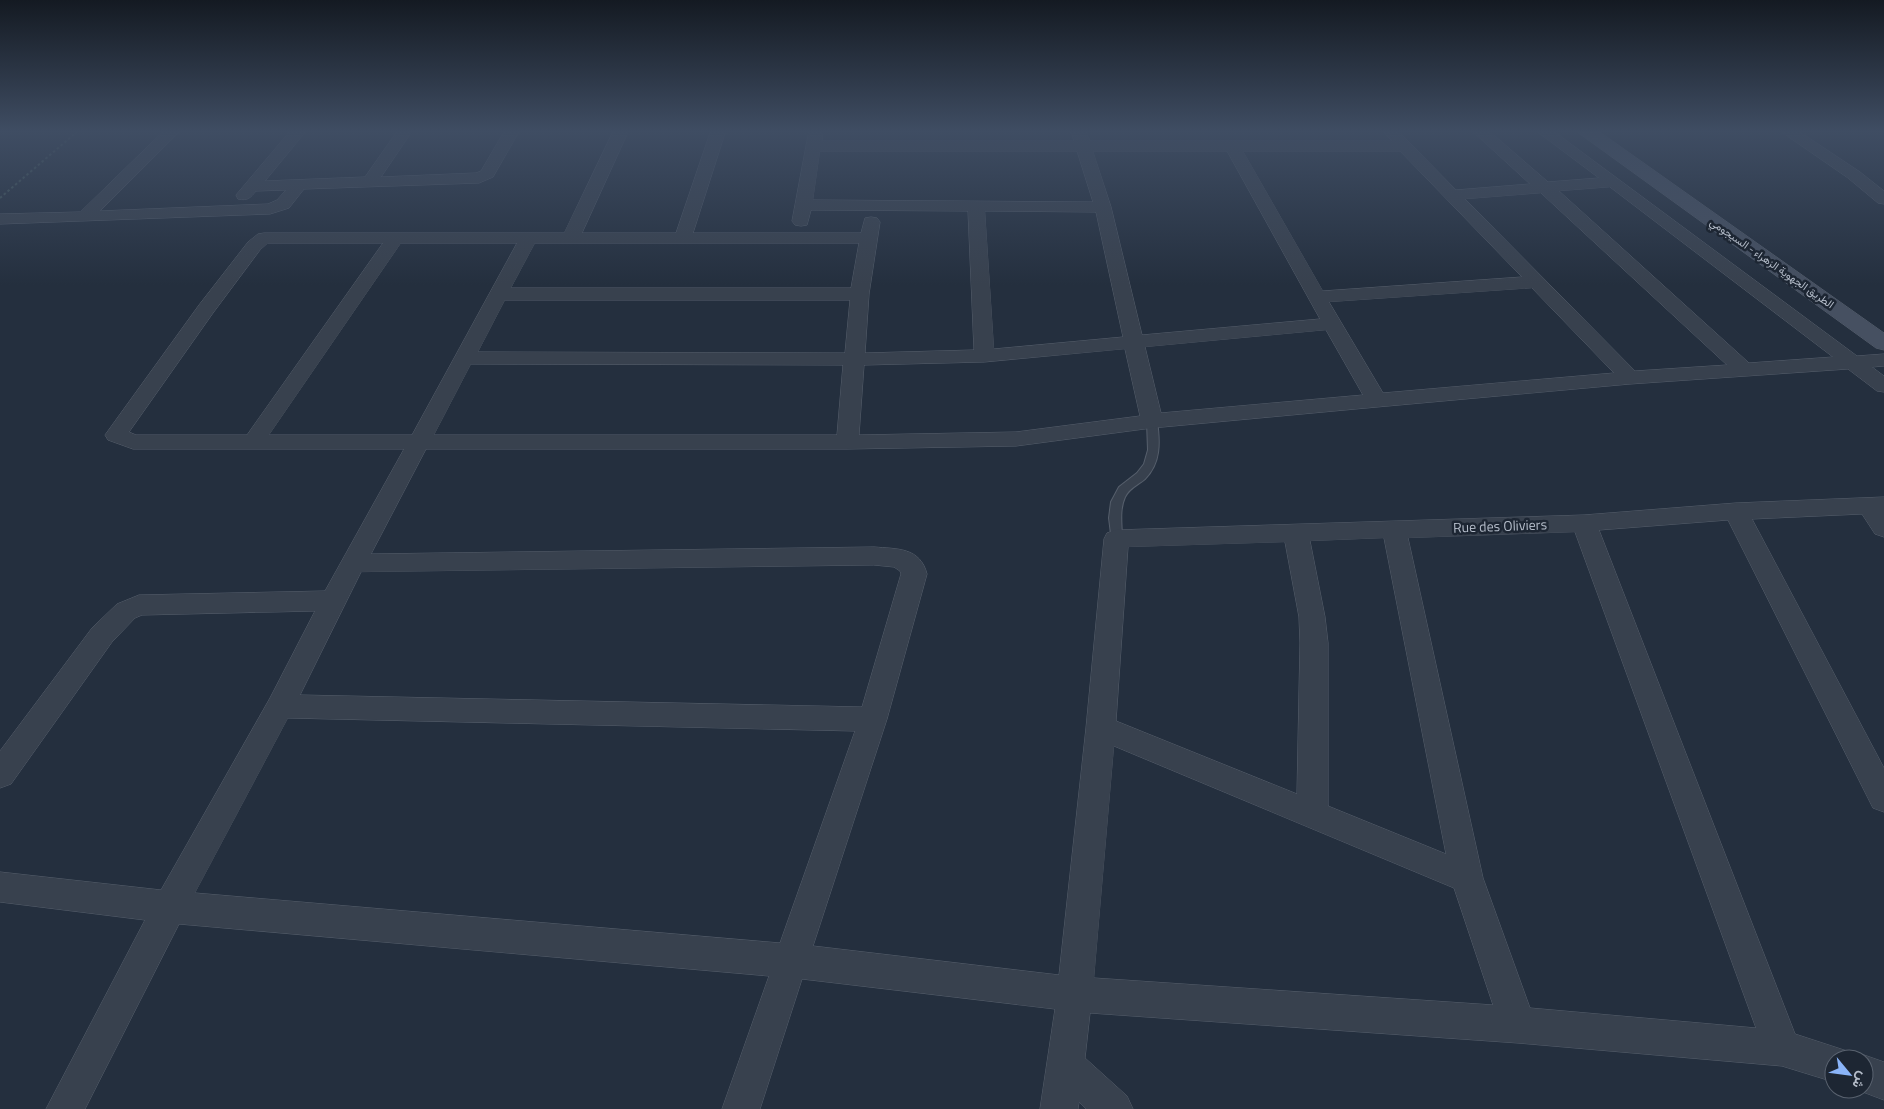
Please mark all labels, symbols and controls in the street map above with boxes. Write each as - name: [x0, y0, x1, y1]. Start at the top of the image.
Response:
- street label: الطريق الجهوية الزهراء - السيجومي: [1705, 214, 1837, 314]
- street label: Rue des Oliviers: [1453, 513, 1547, 538]
- north arrow: [1824, 1049, 1874, 1099]
- text: ش: [1847, 1068, 1874, 1093]

